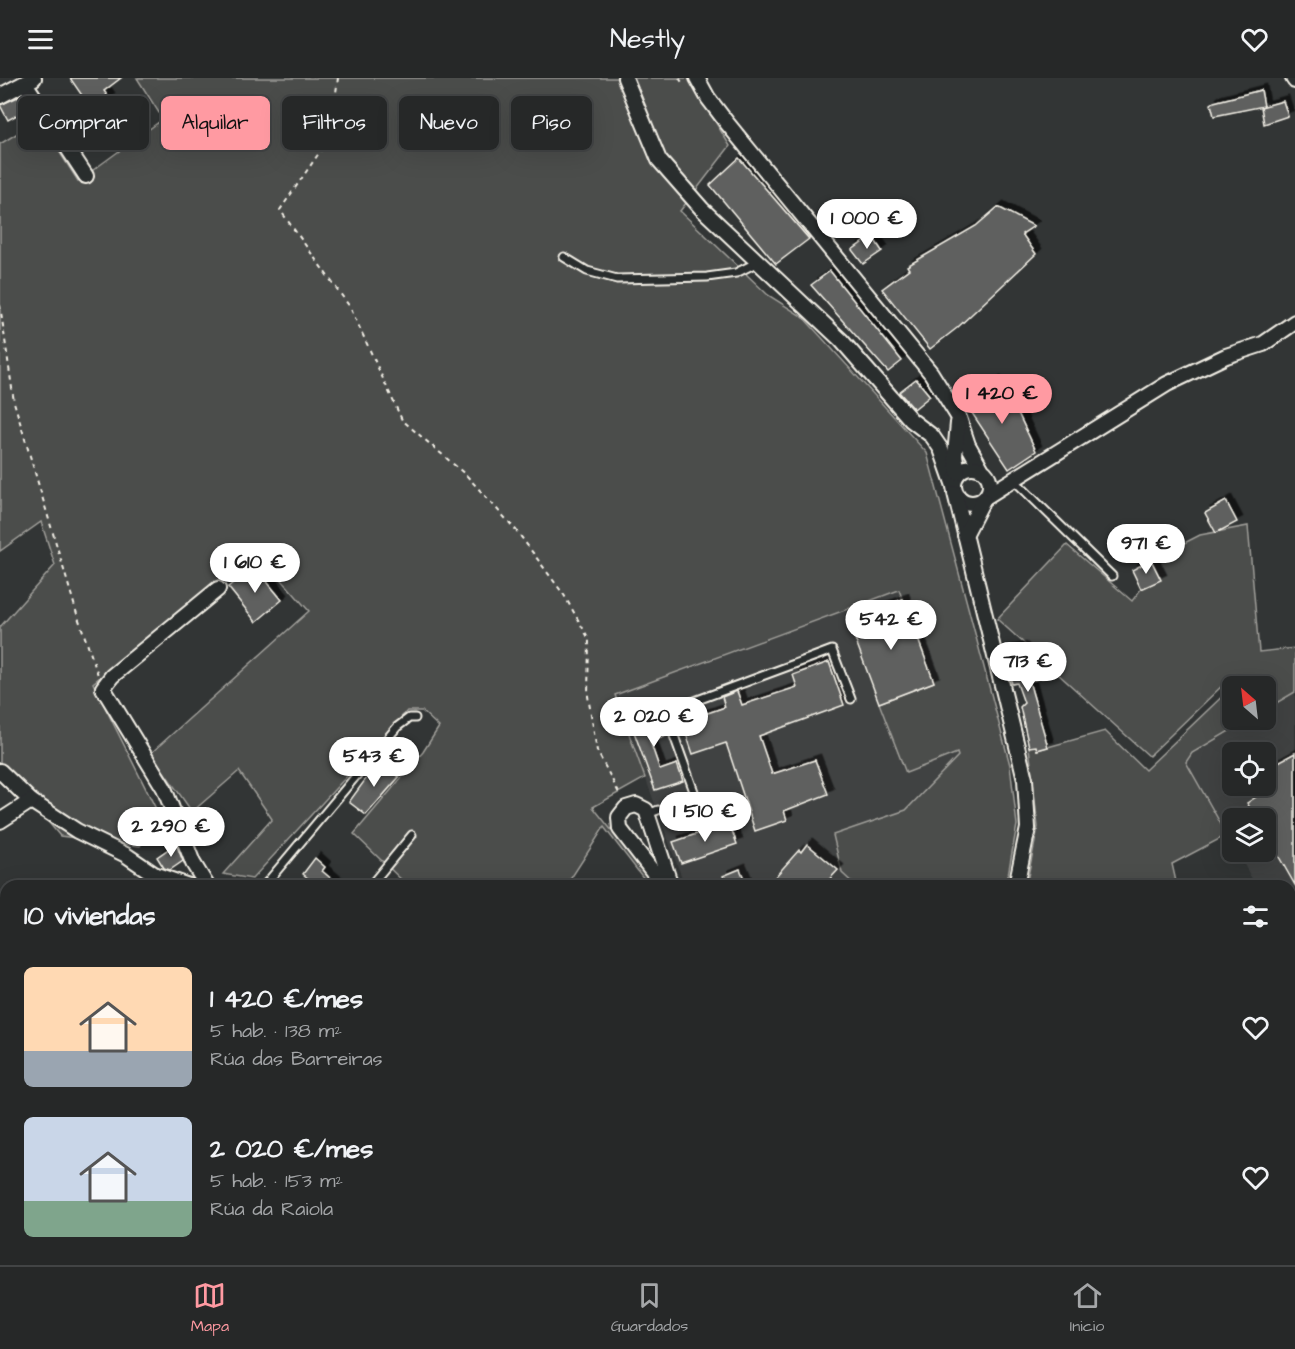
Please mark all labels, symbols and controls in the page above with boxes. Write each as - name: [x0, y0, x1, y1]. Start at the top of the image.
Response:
- text: Nestly: [610, 20, 685, 58]
- icon: menu: [24, 23, 57, 56]
- icon: heart: [1238, 23, 1271, 56]
- chip: Comprar: [18, 96, 149, 150]
- chip: Alquilar: [161, 96, 270, 150]
- chip: Filtros: [282, 96, 387, 150]
- chip: Nuevo: [399, 96, 499, 150]
- chip: Piso: [511, 96, 592, 150]
- pin: 1 000 €: [812, 199, 922, 250]
- text: 1 000 €: [831, 204, 903, 232]
- pin: 1 420 €: [947, 374, 1057, 425]
- text: 1 420 €: [966, 379, 1038, 407]
- pin: 971 €: [1104, 524, 1188, 575]
- text: 971 €: [1121, 529, 1171, 557]
- pin: 1 610 €: [200, 543, 310, 594]
- text: 1 610 €: [224, 548, 286, 576]
- pin: 542 €: [849, 600, 933, 651]
- text: 542 €: [859, 605, 923, 633]
- pin: 713 €: [986, 642, 1070, 693]
- text: 713 €: [1004, 647, 1052, 675]
- north arrow: [1222, 676, 1276, 730]
- map controls: [1222, 676, 1276, 862]
- pin: 2 020 €: [599, 697, 709, 748]
- text: 2 020 €: [614, 702, 694, 730]
- pin: 543 €: [332, 737, 416, 788]
- text: 543 €: [343, 742, 405, 770]
- button: locate: [1222, 742, 1276, 796]
- pin: 1 510 €: [650, 792, 760, 843]
- text: 1 510 €: [673, 797, 737, 825]
- pin: 2 290 €: [116, 807, 226, 858]
- button: layers: [1222, 808, 1276, 862]
- text: 2 290 €: [132, 812, 210, 840]
- text: 10 viviendas: [24, 898, 156, 934]
- icon: filters: [1239, 900, 1272, 933]
- text: 1 420 €/mes: [210, 981, 363, 1017]
- icon: home: [72, 991, 144, 1063]
- icon: heart: [1239, 1011, 1272, 1044]
- text: 5 hab. · 138 m²: [210, 1017, 342, 1045]
- text: Rúa das Barreiras: [210, 1045, 383, 1073]
- text: 2 020 €/mes: [210, 1131, 373, 1167]
- icon: home: [72, 1141, 144, 1213]
- icon: heart: [1239, 1161, 1272, 1194]
- text: 5 hab. · 153 m²: [210, 1167, 343, 1195]
- text: Rúa da Raiola: [210, 1195, 333, 1223]
- tab: Mapa: [191, 1279, 229, 1337]
- tab: Guardados: [611, 1279, 688, 1337]
- tab: Inicio: [1070, 1279, 1104, 1337]

